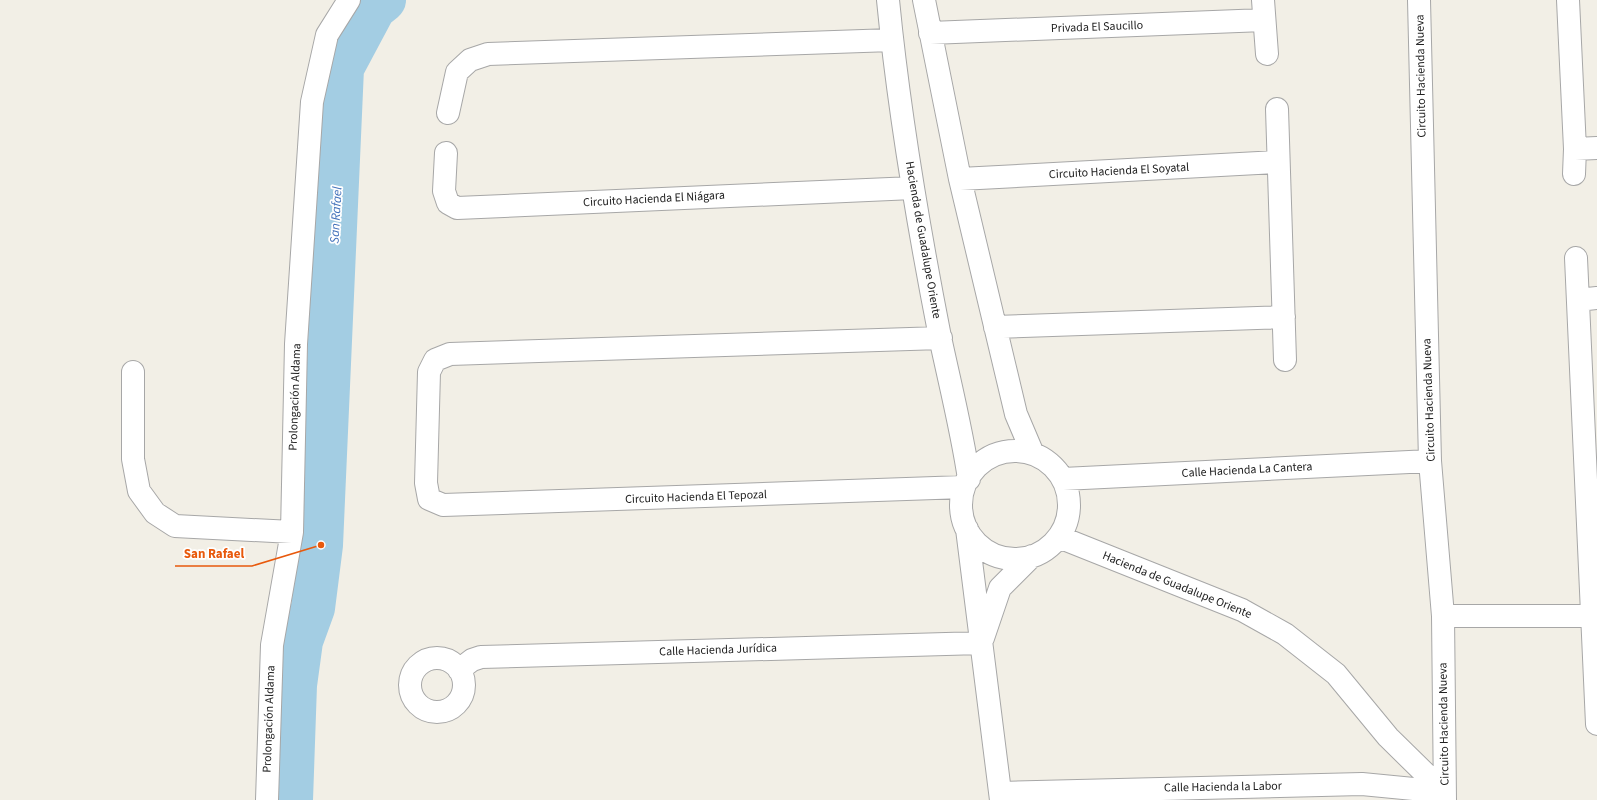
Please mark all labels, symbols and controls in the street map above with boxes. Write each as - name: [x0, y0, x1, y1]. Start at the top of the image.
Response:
- street label: Circuito Hacienda Nueva: [1411, 14, 1431, 138]
- street label: Privada El Saucillo: [1051, 17, 1143, 37]
- street label: Circuito Hacienda El Soyatal: [1048, 159, 1190, 183]
- street label: Hacienda de Guadalupe Oriente: [901, 160, 945, 320]
- water label: San Rafael: [326, 185, 347, 244]
- street label: Circuito Hacienda El Niágara: [583, 187, 725, 211]
- street label: Circuito Hacienda Nueva: [1418, 338, 1440, 462]
- street label: Prolongación Aldama: [285, 343, 305, 451]
- street label: Calle Hacienda La Cantera: [1181, 458, 1313, 482]
- street label: Circuito Hacienda El Tepozal: [625, 486, 767, 508]
- callout: San Rafael: [175, 541, 252, 566]
- text: San Rafael: [184, 545, 244, 563]
- street label: Hacienda de Guadalupe Oriente: [1100, 547, 1254, 623]
- street label: Calle Hacienda Jurídica: [659, 639, 777, 661]
- street label: Circuito Hacienda Nueva: [1434, 662, 1454, 786]
- street label: Prolongación Aldama: [259, 665, 279, 773]
- street label: Calle Hacienda la Labor: [1164, 777, 1283, 797]

